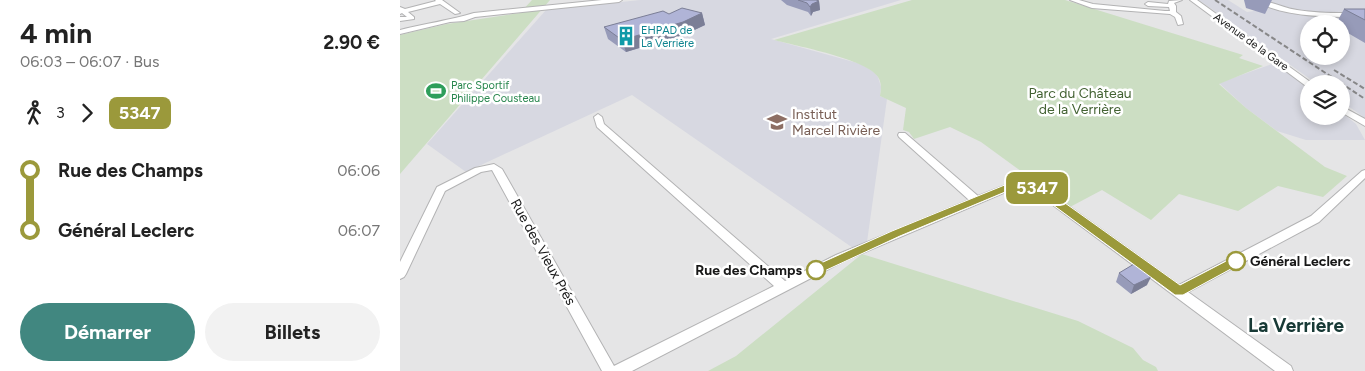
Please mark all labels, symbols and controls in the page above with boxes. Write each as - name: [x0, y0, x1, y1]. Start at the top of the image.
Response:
- street label: Avenue de la Gare: [1211, 10, 1291, 74]
- map controls: [1300, 15, 1350, 125]
- button: locate: [1300, 15, 1350, 65]
- text: 4 min: [20, 16, 92, 50]
- place label: EHPAD de La Verrière: [641, 24, 694, 50]
- building icon: EHPAD de La Verrière: [615, 25, 637, 47]
- text: 2.90 €: [323, 31, 380, 54]
- text: 06:03 – 06:07 · Bus: [20, 52, 159, 71]
- button: layers: [1300, 75, 1350, 125]
- place label: Parc Sportif Philippe Cousteau: [451, 79, 540, 105]
- sports icon: Parc Sportif Philippe Cousteau: [425, 80, 447, 102]
- park label: Parc du Château de la Verrière: [1028, 85, 1132, 118]
- icon: walk: [20, 99, 48, 127]
- icon: forward: [73, 99, 101, 127]
- text: 5347: [119, 102, 161, 124]
- text: 3: [56, 103, 65, 122]
- place label: Institut Marcel Rivière: [792, 106, 880, 139]
- school or university icon: Institut Marcel Rivière: [766, 111, 788, 133]
- text: Rue des Champs: [58, 159, 203, 182]
- text: 06:06: [337, 161, 380, 180]
- line badge: 5347: [1002, 172, 1072, 204]
- text: 5347: [1016, 177, 1058, 199]
- street label: Rue des Vieux Prés: [507, 196, 579, 308]
- text: Général Leclerc: [58, 219, 194, 242]
- text: 06:07: [338, 221, 380, 240]
- marker: Général Leclerc: [1226, 251, 1246, 271]
- place label: Général Leclerc: [1250, 253, 1351, 270]
- marker: Rue des Champs: [806, 260, 826, 280]
- place label: Rue des Champs: [695, 262, 802, 279]
- button: Démarrer: [20, 303, 195, 361]
- button: Billets: [205, 303, 380, 361]
- district label: La Verrière: [1248, 314, 1344, 337]

